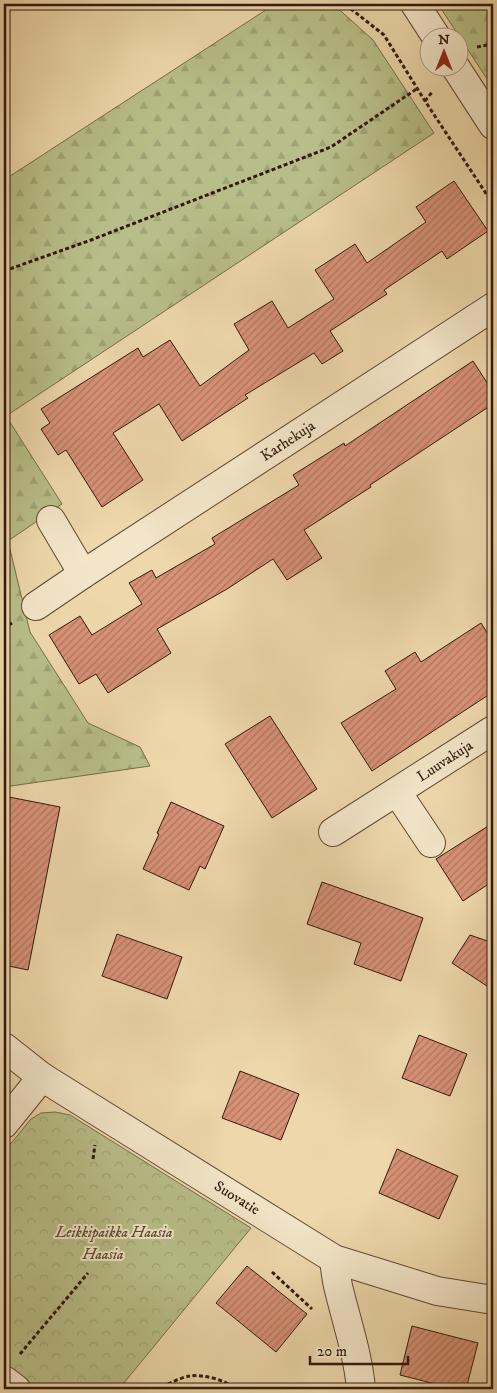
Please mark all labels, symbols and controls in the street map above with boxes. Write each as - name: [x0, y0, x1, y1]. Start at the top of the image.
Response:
- north arrow: [420, 28, 470, 78]
- text: N: [438, 31, 450, 49]
- street label: Karhekuja: [257, 416, 319, 466]
- street label: Luuvakuja: [413, 736, 477, 786]
- street label: Suovatie: [211, 1177, 263, 1219]
- park label: Leikkipaikka Haasia: [55, 1223, 172, 1242]
- park label: Haasia: [81, 1245, 124, 1264]
- scale bar: [310, 1333, 407, 1365]
- text: 20 m: [317, 1342, 347, 1361]

